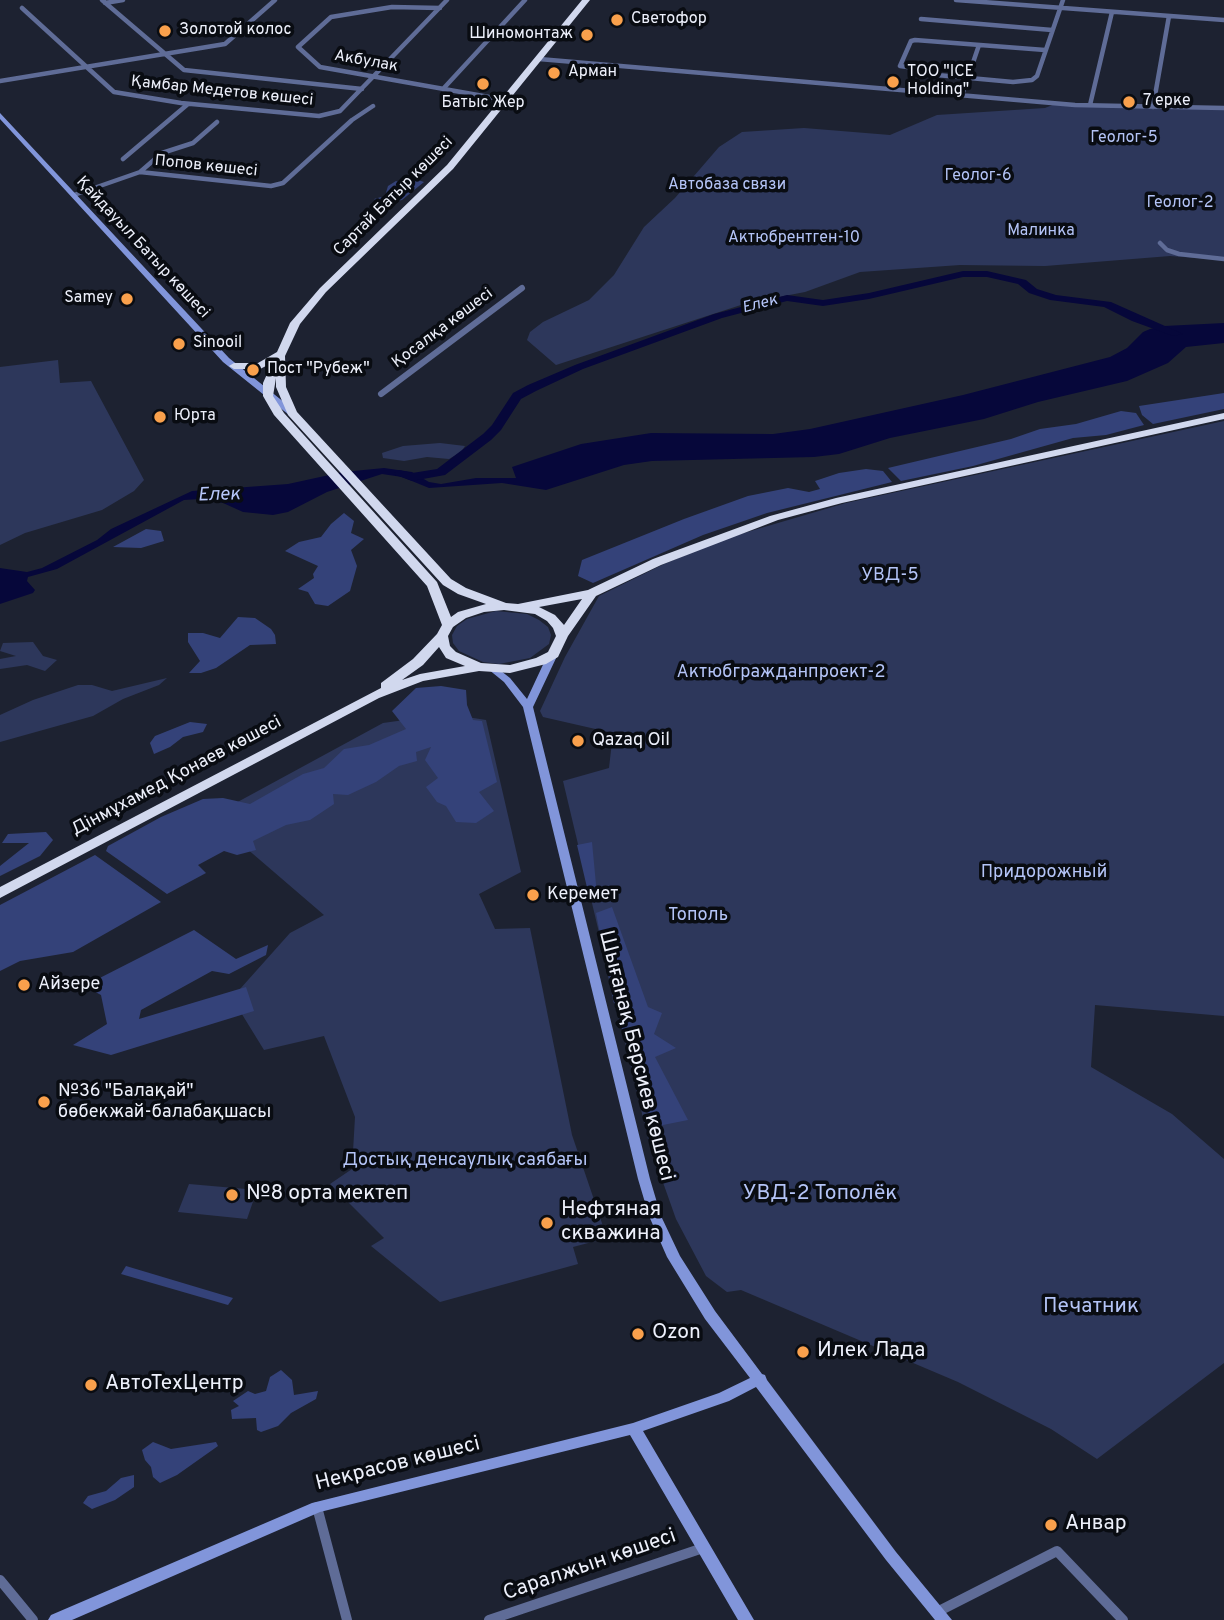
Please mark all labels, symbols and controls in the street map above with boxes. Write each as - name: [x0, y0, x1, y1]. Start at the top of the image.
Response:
- place label: Светофор: [631, 10, 707, 30]
- marker: Светофор: [609, 12, 625, 28]
- place label: Золотой колос: [179, 21, 291, 41]
- marker: Золотой колос: [157, 23, 173, 39]
- place label: Шиномонтаж: [469, 25, 573, 45]
- marker: Шиномонтаж: [579, 27, 595, 43]
- street label: Акбулак: [333, 47, 399, 77]
- place label: Арман: [568, 63, 617, 83]
- place label: ТОО "ICE Holding": [907, 63, 974, 101]
- marker: Арман: [546, 65, 562, 81]
- street label: Қамбар Медетов көшесі: [130, 73, 314, 111]
- marker: ТОО "ICE Holding": [885, 74, 901, 90]
- marker: Батыс Жер: [475, 76, 491, 92]
- place label: 7 ерке: [1143, 92, 1191, 112]
- place label: Батыс Жер: [441, 94, 525, 114]
- marker: 7 ерке: [1121, 94, 1137, 110]
- park label: Геолог-5: [1090, 129, 1158, 149]
- street label: Сартай Батыр көшесі: [330, 133, 458, 261]
- street label: Попов көшесі: [154, 152, 258, 182]
- park label: Геолог-6: [945, 167, 1011, 187]
- street label: Қайдауыл Батыр көшесі: [71, 173, 213, 323]
- park label: Автобаза связи: [668, 176, 786, 196]
- park label: Геолог-2: [1146, 194, 1214, 214]
- park label: Малинка: [1007, 222, 1075, 242]
- park label: Актюбрентген-10: [728, 229, 860, 249]
- street label: Қосалқа көшесі: [389, 285, 497, 373]
- place label: Samey: [64, 289, 113, 309]
- marker: Samey: [119, 291, 135, 307]
- water label: Елек: [740, 291, 780, 319]
- place label: Sinooil: [193, 334, 242, 354]
- marker: Sinooil: [171, 336, 187, 352]
- place label: Пост "Рубеж": [267, 360, 370, 380]
- marker: Пост "Рубеж": [245, 362, 261, 378]
- place label: Юрта: [174, 407, 216, 427]
- marker: Юрта: [152, 409, 168, 425]
- water label: Елек: [197, 484, 241, 508]
- park label: УВД-5: [861, 565, 919, 587]
- park label: Актюбгражданпроект-2: [677, 662, 885, 684]
- street label: Дінмұхамед Қонаев көшесі: [68, 712, 286, 842]
- place label: Qazaq Oil: [592, 730, 670, 752]
- marker: Qazaq Oil: [570, 733, 586, 749]
- park label: Придорожный: [981, 862, 1107, 884]
- place label: Керемет: [547, 884, 618, 906]
- marker: Керемет: [525, 887, 541, 903]
- park label: Тополь: [668, 905, 728, 927]
- street label: Шығанақ Берсиев көшесі: [592, 928, 678, 1184]
- place label: Айзере: [38, 974, 100, 996]
- marker: Айзере: [16, 977, 32, 993]
- place label: №36 "Балақай" бөбекжай-балабақшасы: [58, 1081, 271, 1124]
- marker: №36 "Балақай" бөбекжай-балабақшасы: [36, 1094, 52, 1110]
- park label: Достық денсаулық саябағы: [342, 1150, 588, 1172]
- place label: №8 орта мектеп: [246, 1182, 408, 1208]
- park label: УВД-2 Тополёк: [743, 1182, 897, 1208]
- marker: №8 орта мектеп: [224, 1187, 240, 1203]
- place label: Нефтяная скважина: [561, 1198, 661, 1248]
- marker: Нефтяная скважина: [539, 1215, 555, 1231]
- park label: Печатник: [1043, 1295, 1139, 1321]
- place label: Ozon: [652, 1321, 701, 1347]
- marker: Ozon: [630, 1326, 646, 1342]
- place label: Илек Лада: [817, 1339, 925, 1365]
- marker: Илек Лада: [795, 1344, 811, 1360]
- place label: АвтоТехЦентр: [105, 1372, 244, 1398]
- marker: АвтоТехЦентр: [83, 1377, 99, 1393]
- street label: Некрасов көшесі: [313, 1432, 483, 1498]
- place label: Анвар: [1065, 1512, 1127, 1538]
- marker: Анвар: [1043, 1517, 1059, 1533]
- street label: Саралжын көшесі: [500, 1525, 680, 1607]

